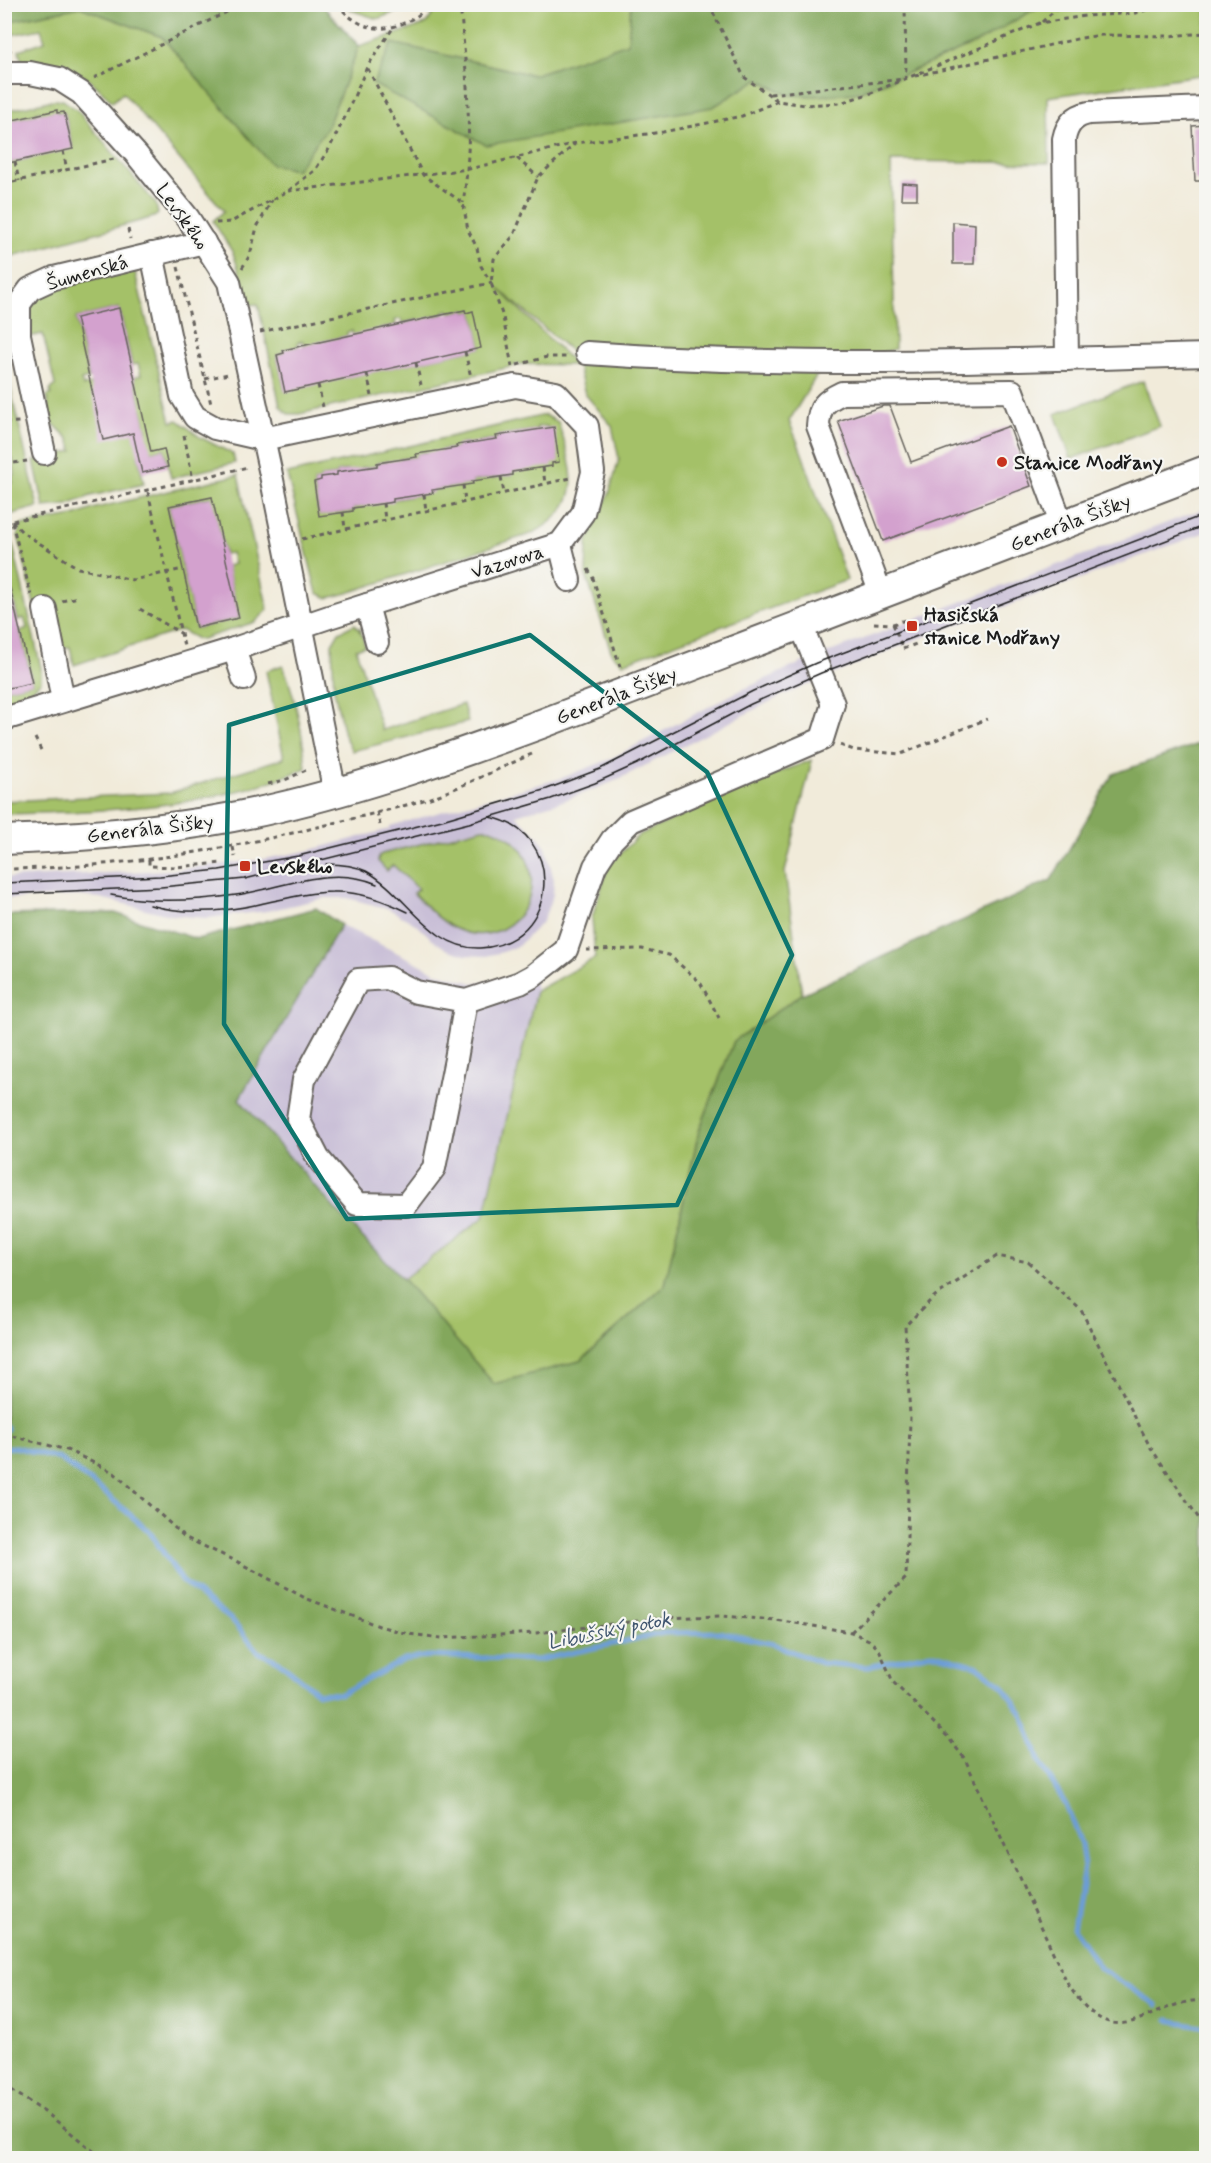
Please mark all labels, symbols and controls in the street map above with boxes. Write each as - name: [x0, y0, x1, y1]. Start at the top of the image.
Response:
- street label: Levského: [149, 178, 215, 255]
- street label: Šumenská: [43, 249, 131, 298]
- place label: Stanice Modřany: [1014, 450, 1163, 477]
- marker: Stanice Modřany: [995, 455, 1009, 469]
- street label: Generála Šišky: [1006, 488, 1135, 559]
- street label: Vazovova: [468, 539, 547, 586]
- place label: Hasičská stanice Modřany: [924, 602, 1060, 652]
- marker: Hasičská stanice Modřany: [905, 619, 919, 633]
- street label: Generála Šišky: [552, 661, 681, 732]
- street label: Generála Šišky: [85, 808, 215, 851]
- place label: Levského: [257, 854, 333, 881]
- marker: Levského: [238, 859, 252, 873]
- water label: Libušský potok: [545, 1605, 673, 1657]

